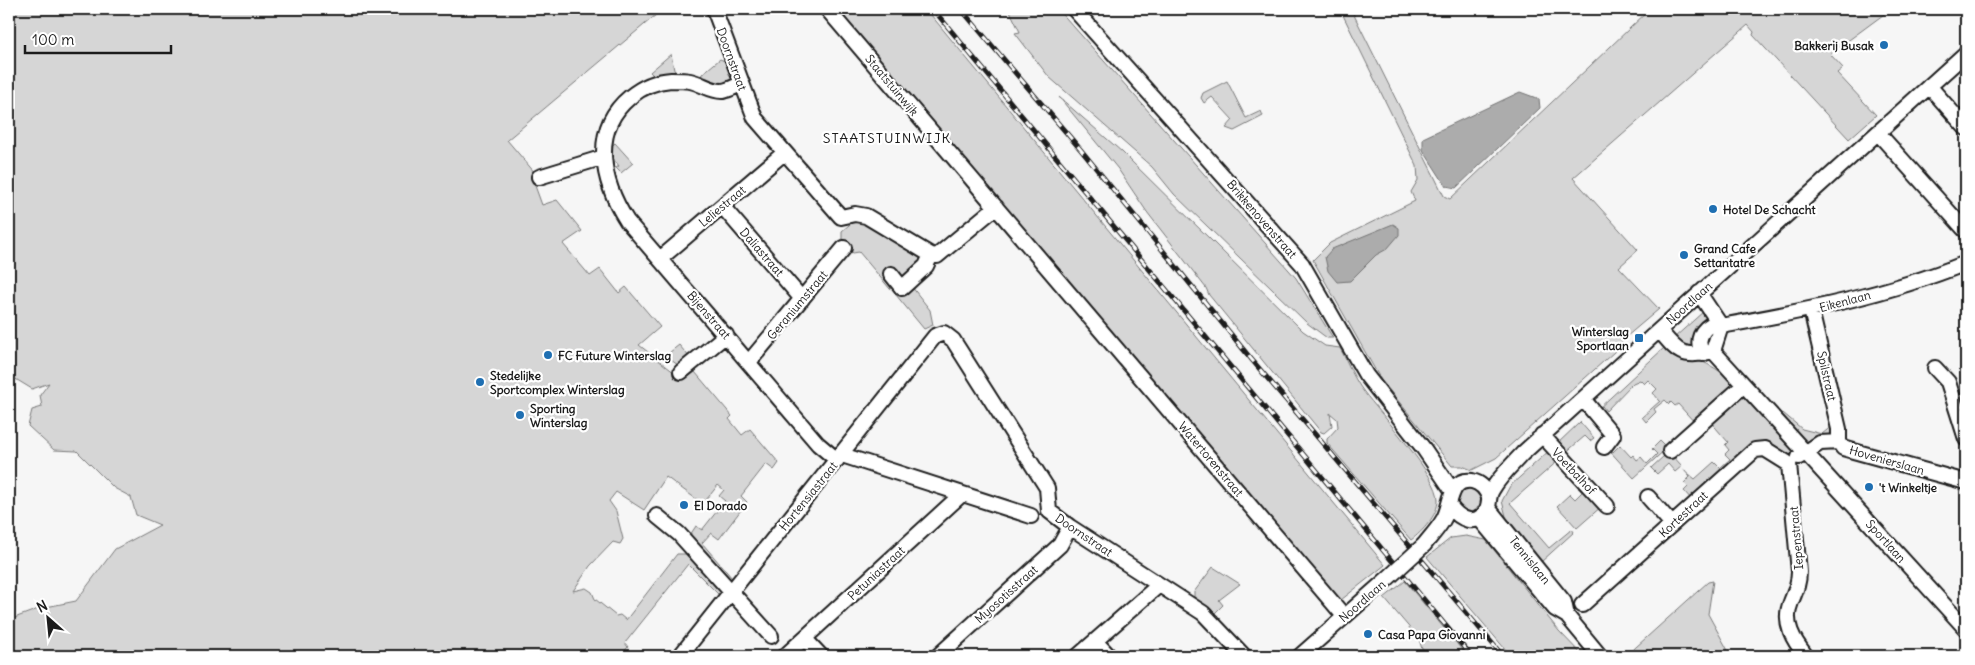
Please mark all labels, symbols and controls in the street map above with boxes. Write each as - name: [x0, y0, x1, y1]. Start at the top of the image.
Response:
- scale bar: [25, 22, 171, 54]
- street label: Doornstraat: [714, 26, 750, 92]
- text: 100 m: [32, 30, 74, 49]
- place label: Bakkerij Busak: [1794, 38, 1874, 53]
- marker: Bakkerij Busak: [1878, 39, 1890, 51]
- street label: Staatstuinwijk: [862, 51, 922, 119]
- district label: STAATSTUINWIJK: [823, 129, 951, 147]
- street label: Brikkenovenstraat: [1224, 177, 1300, 261]
- street label: Leliestraat: [696, 182, 748, 230]
- place label: Hotel De Schacht: [1723, 202, 1816, 217]
- marker: Hotel De Schacht: [1707, 203, 1719, 215]
- street label: Daliastraat: [737, 225, 787, 279]
- place label: Grand Cafe Settantatre: [1694, 241, 1756, 270]
- marker: Grand Cafe Settantatre: [1678, 249, 1690, 261]
- street label: Geraniumstraat: [764, 267, 830, 343]
- street label: Noordlaan: [1663, 278, 1715, 328]
- street label: Eikenlaan: [1818, 287, 1872, 315]
- street label: Bijenstraat: [684, 288, 734, 342]
- place label: Winterslag Sportlaan: [1572, 324, 1629, 354]
- marker: Winterslag Sportlaan: [1633, 332, 1645, 344]
- place label: FC Future Winterslag: [558, 348, 671, 364]
- marker: FC Future Winterslag: [542, 349, 554, 361]
- street label: Spilstraat: [1814, 350, 1840, 402]
- place label: Stedelijke Sportcomplex Winterslag: [490, 368, 625, 398]
- marker: Stedelijke Sportcomplex Winterslag: [474, 376, 486, 388]
- place label: Sporting Winterslag: [530, 401, 588, 431]
- marker: Sporting Winterslag: [514, 409, 526, 421]
- street label: Watertorenstraat: [1175, 418, 1247, 500]
- street label: Hovenierslaan: [1848, 442, 1926, 478]
- street label: Voetbalhof: [1549, 445, 1600, 498]
- street label: Hortensiastraat: [776, 458, 840, 534]
- place label: 't Winkeltje: [1879, 480, 1938, 495]
- marker: 't Winkeltje: [1863, 481, 1875, 493]
- street label: Kortestraat: [1655, 488, 1711, 540]
- place label: El Dorado: [694, 498, 747, 513]
- marker: El Dorado: [678, 499, 690, 511]
- street label: Iepenstraat: [1786, 506, 1806, 570]
- street label: Doornstraat: [1053, 510, 1115, 560]
- street label: Sportlaan: [1863, 516, 1909, 566]
- street label: Tennislaan: [1506, 533, 1554, 587]
- street label: Petuniastraat: [844, 543, 908, 603]
- street label: Myosotisstraat: [971, 562, 1041, 626]
- street label: Noordlaan: [1336, 577, 1388, 625]
- north arrow: [22, 592, 72, 642]
- text: N: [34, 596, 50, 617]
- place label: Casa Papa Giovanni: [1378, 627, 1486, 643]
- marker: Casa Papa Giovanni: [1362, 628, 1374, 640]

